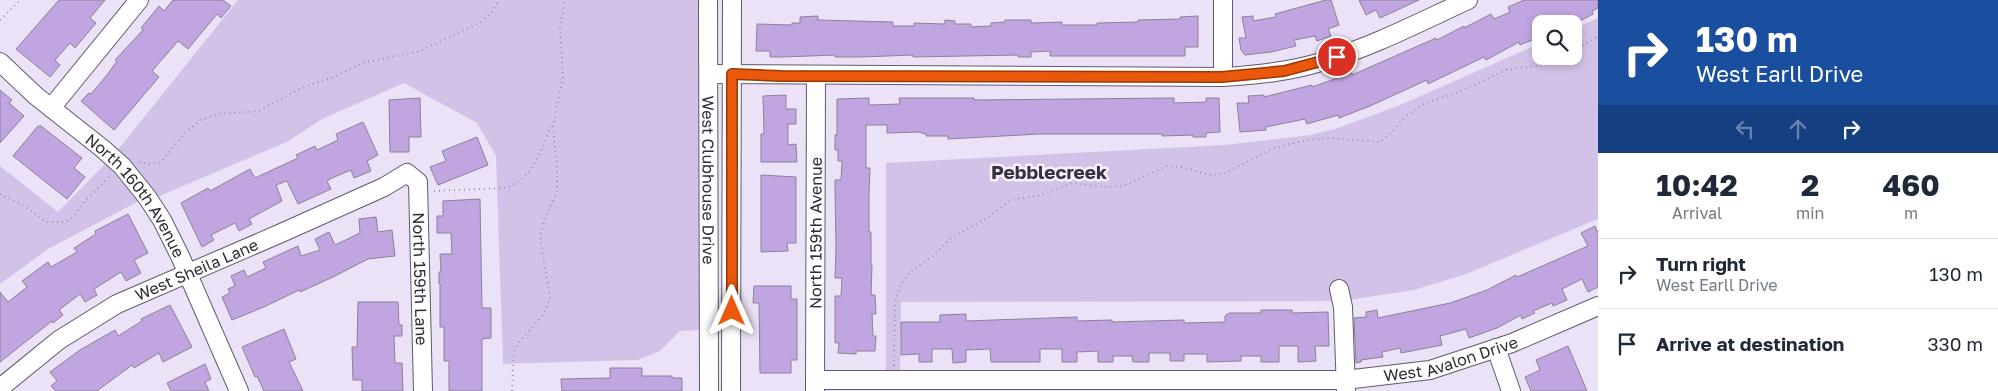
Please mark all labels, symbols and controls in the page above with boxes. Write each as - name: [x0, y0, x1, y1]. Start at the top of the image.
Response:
- map controls: [1532, 15, 1582, 65]
- button: search: [1532, 15, 1582, 65]
- text: 130 m: [1696, 18, 1798, 60]
- icon: right: [1613, 20, 1678, 85]
- pin: [1316, 36, 1358, 78]
- icon: arrive: [1323, 43, 1351, 71]
- text: West Earll Drive: [1696, 60, 1863, 87]
- street label: West Clubhouse Drive: [698, 95, 719, 265]
- icon: left: [1731, 115, 1759, 143]
- icon: ahead: [1784, 115, 1812, 143]
- icon: right: [1837, 115, 1865, 143]
- street label: North 160th Avenue: [82, 129, 189, 261]
- street label: North 159th Avenue: [805, 157, 826, 309]
- district label: Pebblecreek: [991, 160, 1107, 183]
- text: 10:42: [1656, 167, 1738, 203]
- text: 2: [1801, 167, 1819, 203]
- text: 460: [1882, 167, 1940, 203]
- text: Arrival: [1672, 203, 1722, 223]
- text: min: [1796, 203, 1824, 223]
- text: m: [1904, 203, 1918, 223]
- street label: North 159th Lane: [409, 212, 432, 346]
- street label: West Sheila Lane: [132, 234, 261, 305]
- text: Turn right: [1656, 252, 1746, 275]
- icon: right: [1613, 260, 1641, 288]
- text: 130 m: [1929, 262, 1983, 285]
- text: West Earll Drive: [1656, 275, 1778, 295]
- position arrow: [705, 284, 757, 336]
- icon: arrive: [1613, 330, 1641, 358]
- street label: West Avalon Drive: [1382, 332, 1521, 385]
- text: Arrive at destination: [1656, 332, 1844, 355]
- text: 330 m: [1927, 332, 1983, 355]

